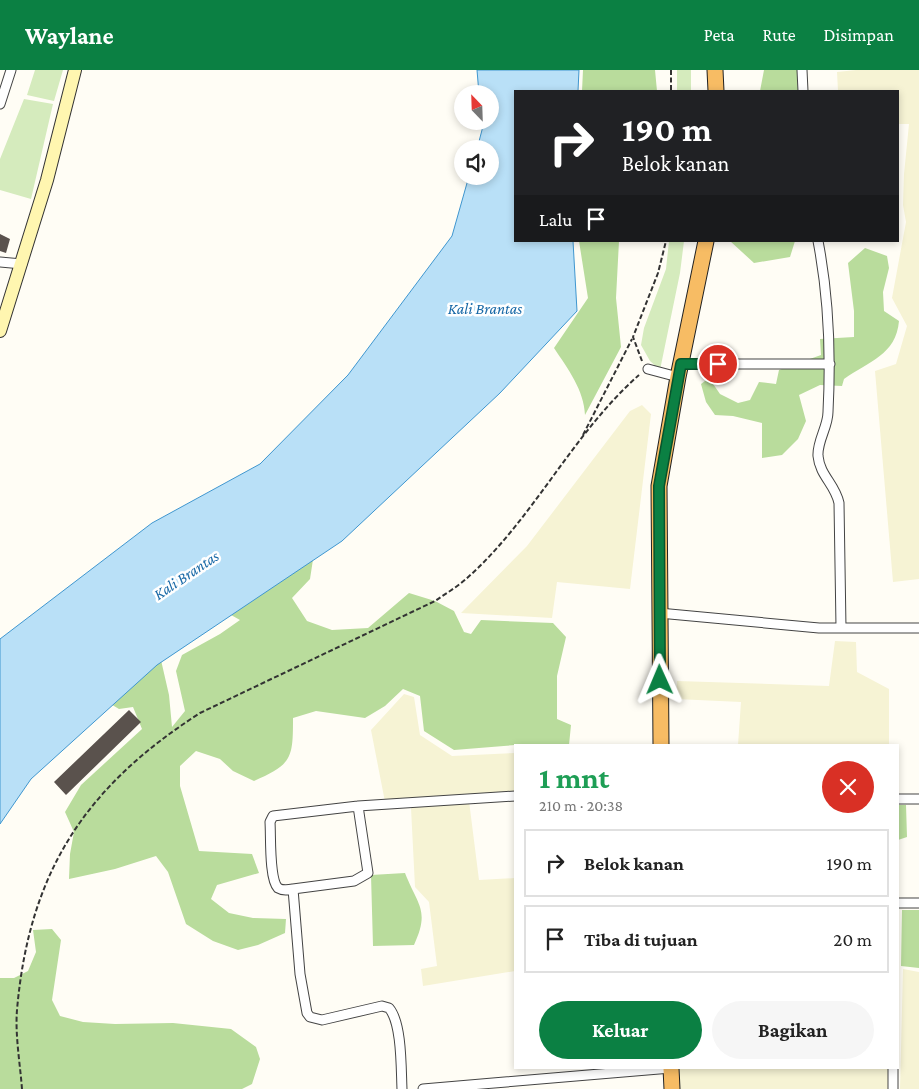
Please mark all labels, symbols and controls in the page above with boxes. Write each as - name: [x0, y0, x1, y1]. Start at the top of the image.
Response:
- text: Waylane: [25, 22, 114, 49]
- text: Peta: [704, 25, 735, 45]
- text: Rute: [763, 25, 796, 45]
- text: Disimpan: [824, 25, 894, 45]
- north arrow: [454, 85, 499, 130]
- map controls: [454, 85, 499, 185]
- icon: right: [539, 110, 604, 175]
- text: 190 m: [622, 110, 712, 149]
- button: sound: [454, 140, 499, 185]
- text: Belok kanan: [622, 151, 729, 176]
- icon: arrive: [582, 205, 610, 233]
- text: Lalu: [539, 209, 572, 230]
- water label: Kali Brantas: [448, 300, 522, 317]
- pin: [697, 343, 739, 385]
- icon: arrive: [704, 350, 732, 378]
- water label: Kali Brantas: [150, 547, 222, 603]
- position arrow: [633, 653, 685, 705]
- text: 1 mnt: [539, 761, 609, 794]
- button: close: [822, 761, 874, 813]
- text: 210 m · 20:38: [539, 797, 623, 814]
- icon: right: [541, 849, 569, 877]
- text: Belok kanan: [584, 853, 684, 874]
- text: 190 m: [826, 853, 872, 874]
- icon: arrive: [541, 925, 569, 953]
- text: Tiba di tujuan: [584, 929, 698, 950]
- text: 20 m: [833, 929, 872, 950]
- button: Keluar: [539, 1001, 702, 1059]
- button: Bagikan: [712, 1001, 874, 1059]

